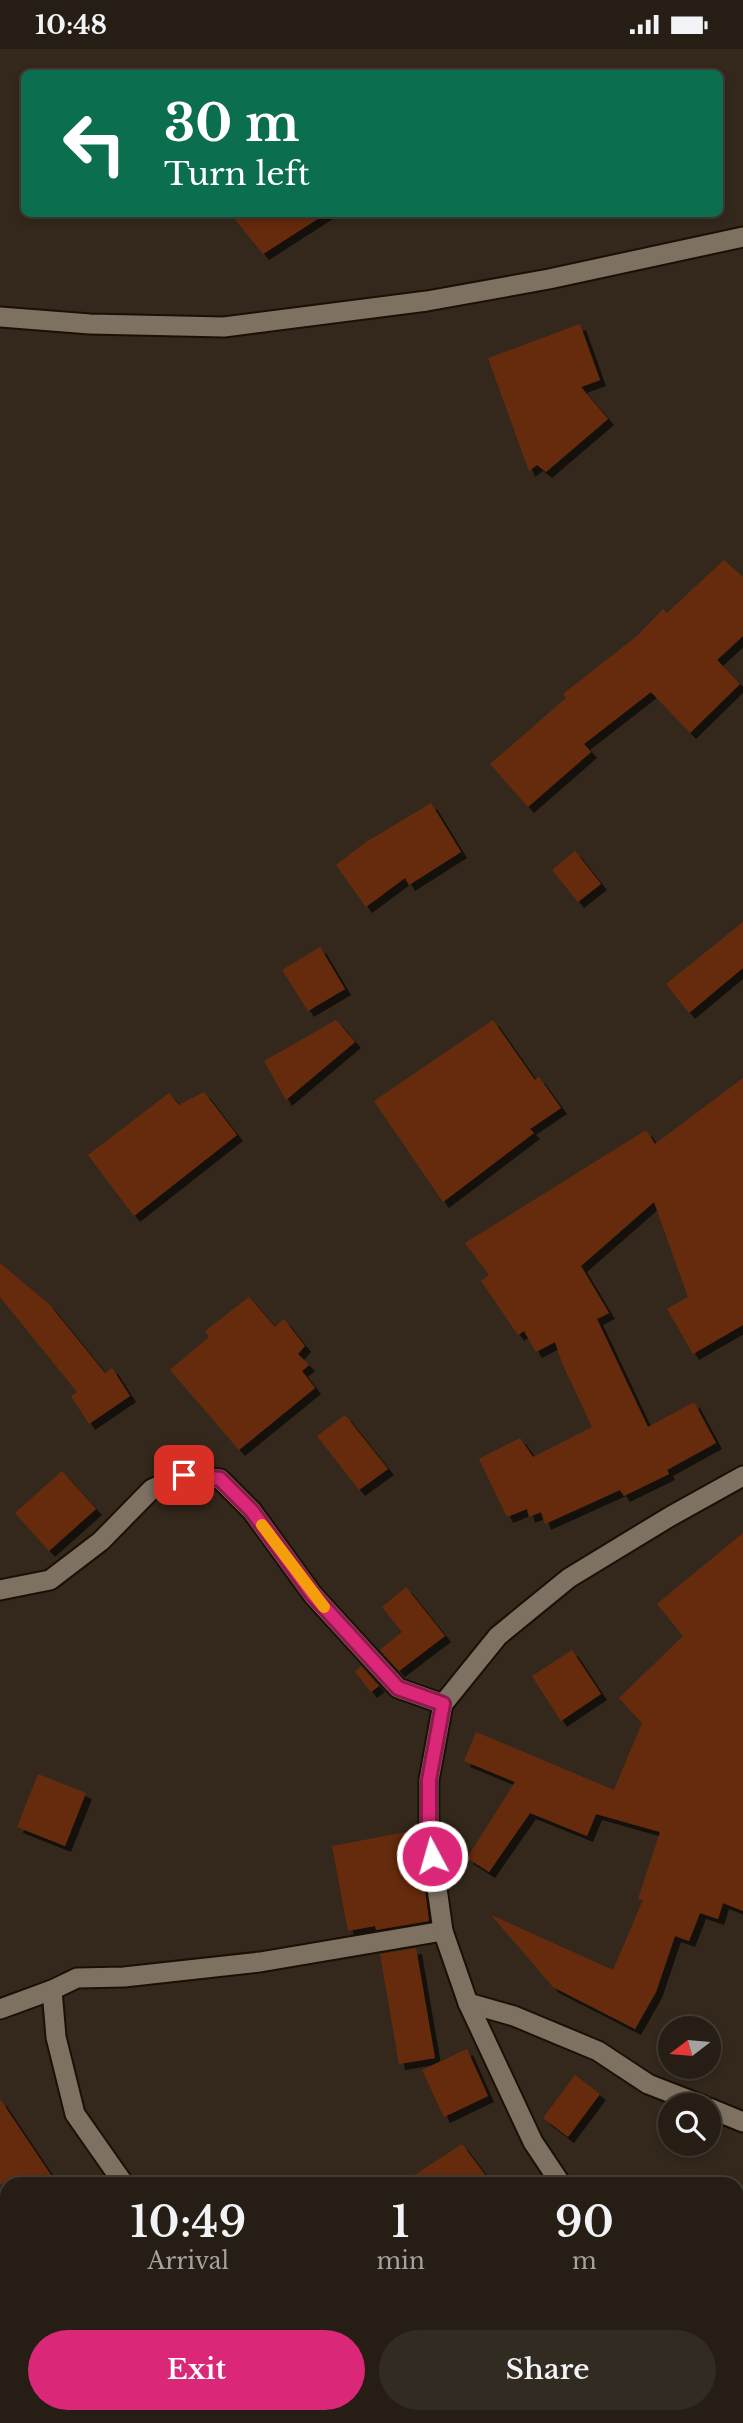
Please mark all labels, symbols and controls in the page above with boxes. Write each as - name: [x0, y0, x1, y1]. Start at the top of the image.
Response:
- text: 10:48: [35, 9, 107, 41]
- text: 30 m: [164, 93, 299, 154]
- icon: left: [49, 98, 140, 189]
- text: Turn left: [164, 154, 310, 194]
- pin: [154, 1445, 214, 1505]
- icon: arrive: [165, 1456, 203, 1494]
- position arrow: [395, 1819, 469, 1893]
- north arrow: [658, 2016, 721, 2079]
- map controls: [658, 2016, 721, 2156]
- button: search: [658, 2093, 721, 2156]
- text: 10:49: [130, 2196, 246, 2248]
- text: 1: [391, 2196, 410, 2248]
- text: 90: [555, 2196, 614, 2248]
- text: Arrival: [147, 2247, 229, 2275]
- text: min: [376, 2247, 425, 2275]
- text: m: [572, 2247, 597, 2275]
- button: Exit: [28, 2330, 365, 2410]
- button: Share: [379, 2330, 716, 2410]

